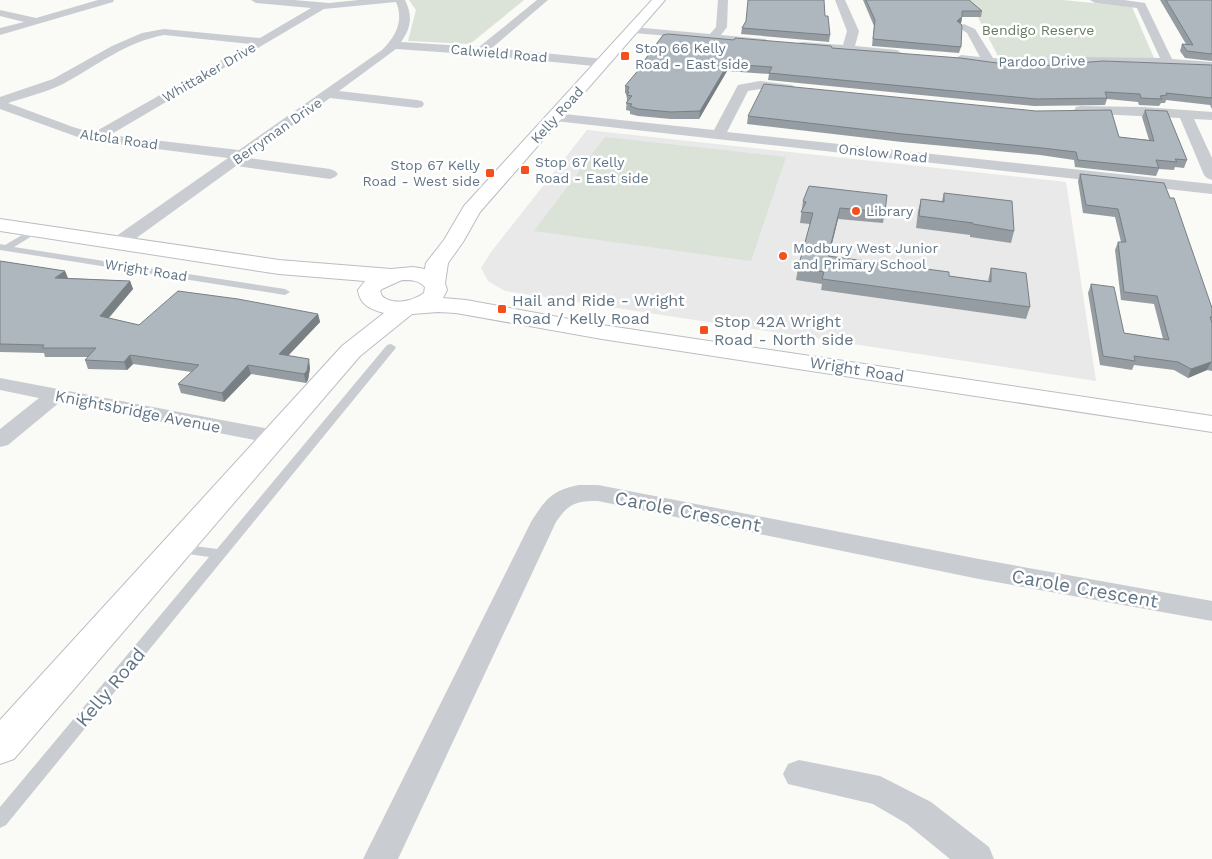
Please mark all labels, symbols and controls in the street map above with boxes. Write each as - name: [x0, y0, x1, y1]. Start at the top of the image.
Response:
- park label: Bendigo Reserve: [982, 22, 1094, 38]
- street label: Whittaker Drive: [159, 39, 259, 105]
- place label: Stop 66 Kelly Road - East side: [635, 40, 749, 72]
- street label: Calwield Road: [450, 41, 548, 65]
- marker: Stop 66 Kelly Road - East side: [619, 50, 631, 62]
- street label: Pardoo Drive: [998, 52, 1086, 70]
- street label: Kelly Road: [527, 83, 587, 147]
- street label: Berryman Drive: [229, 94, 325, 168]
- street label: Altola Road: [79, 126, 159, 152]
- street label: Onslow Road: [838, 140, 928, 166]
- place label: Stop 67 Kelly Road - East side: [535, 154, 649, 186]
- place label: Stop 67 Kelly Road - West side: [362, 157, 481, 189]
- marker: Stop 67 Kelly Road - East side: [519, 164, 531, 176]
- marker: Stop 67 Kelly Road - West side: [484, 167, 496, 179]
- place label: Library: [866, 203, 914, 219]
- marker: Library: [850, 205, 862, 217]
- place label: Modbury West Junior and Primary School: [793, 240, 938, 272]
- marker: Modbury West Junior and Primary School: [777, 250, 789, 262]
- street label: Wright Road: [104, 256, 188, 284]
- place label: Hail and Ride - Wright Road / Kelly Road: [512, 291, 685, 328]
- marker: Hail and Ride - Wright Road / Kelly Road: [496, 303, 508, 315]
- place label: Stop 42A Wright Road - North side: [714, 312, 853, 349]
- marker: Stop 42A Wright Road - North side: [698, 324, 710, 336]
- street label: Wright Road: [808, 353, 905, 386]
- street label: Knightsbridge Avenue: [54, 386, 222, 437]
- street label: Carole Crescent: [613, 486, 763, 537]
- street label: Carole Crescent: [1010, 564, 1160, 613]
- street label: Kelly Road: [71, 643, 150, 731]

